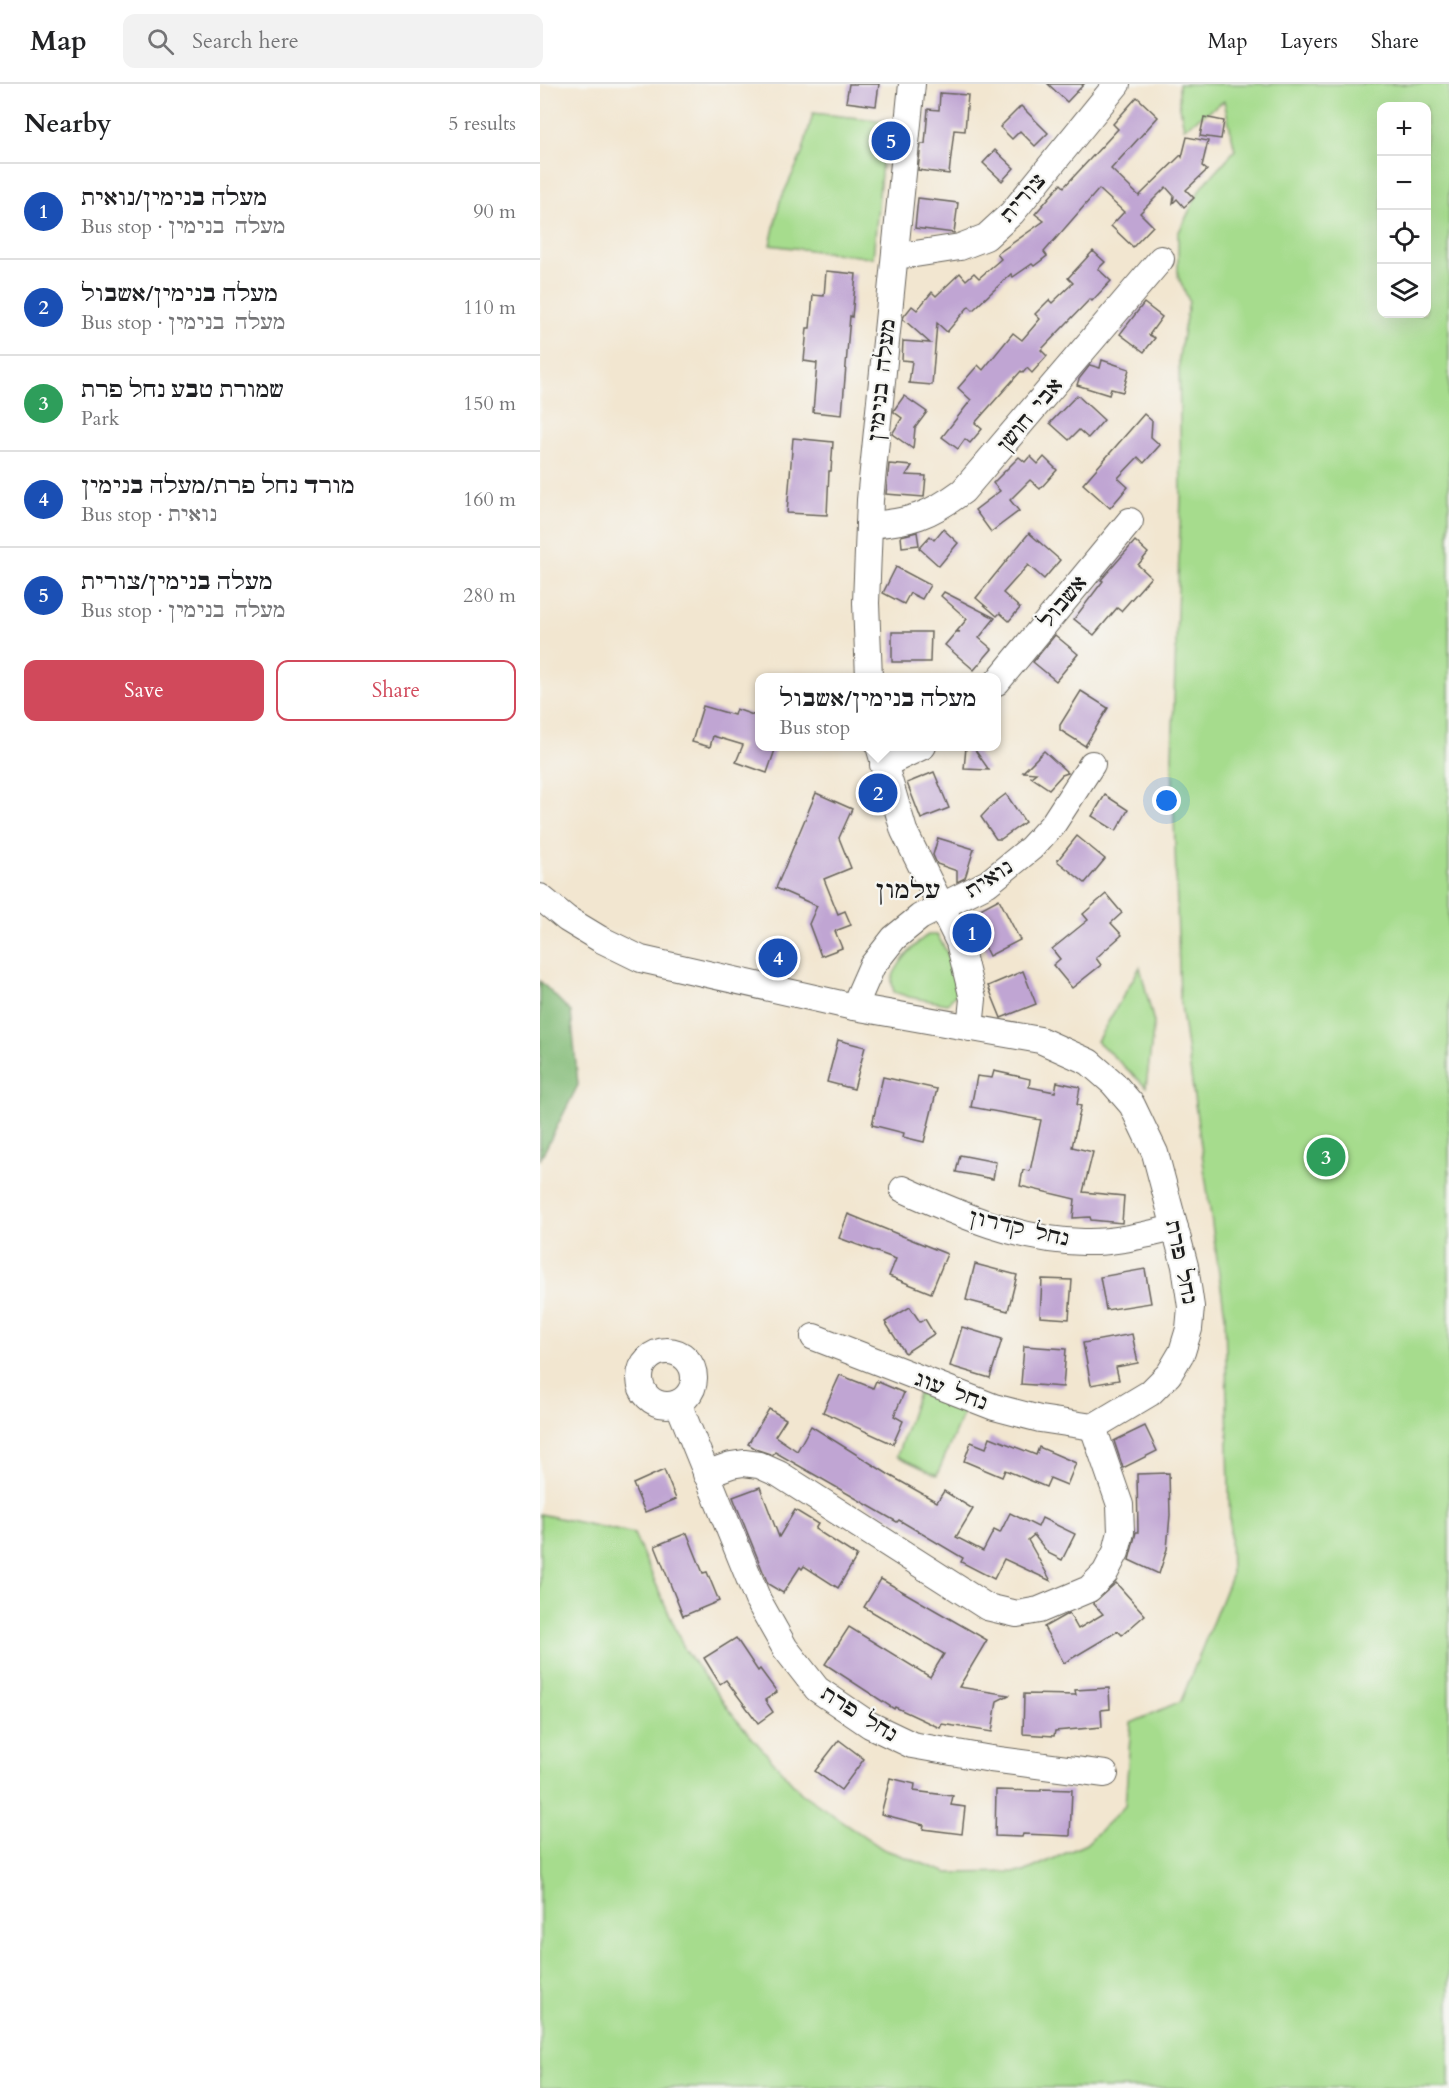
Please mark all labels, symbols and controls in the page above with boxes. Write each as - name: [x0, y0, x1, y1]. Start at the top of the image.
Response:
- search box: [123, 14, 543, 68]
- text: Map: [30, 22, 87, 60]
- icon: search: [144, 25, 177, 58]
- text: Search here: [192, 26, 299, 56]
- text: Map: [1208, 27, 1248, 56]
- text: Layers: [1281, 27, 1338, 56]
- text: Share: [1371, 27, 1419, 56]
- map controls: [1377, 102, 1431, 318]
- button: +: [1377, 102, 1431, 156]
- text: Nearby: [24, 106, 112, 141]
- text: 5 results: [448, 110, 516, 137]
- pin: 5: [872, 118, 910, 164]
- button: −: [1377, 156, 1431, 210]
- street label: צורית: [993, 167, 1053, 229]
- text: מעלה בנימין/נואית: [81, 183, 267, 213]
- text: 1: [38, 198, 49, 225]
- text: 90 m: [473, 198, 516, 225]
- button: locate: [1377, 210, 1431, 264]
- text: Bus stop · מעלה בנימין: [81, 213, 286, 240]
- button: layers: [1377, 264, 1431, 318]
- text: מעלה בנימין/אשבול: [81, 279, 278, 309]
- text: 2: [38, 294, 49, 321]
- text: 110 m: [463, 294, 516, 321]
- text: Bus stop · מעלה בנימין: [81, 309, 286, 336]
- street label: מעלה בנימין: [861, 317, 903, 443]
- street label: אבי חושן: [990, 372, 1070, 458]
- text: שמורת טבע נחל פרת: [81, 375, 284, 405]
- text: 3: [38, 390, 49, 417]
- text: 150 m: [463, 390, 516, 417]
- text: Park: [81, 405, 119, 432]
- text: מורד נחל פרת/מעלה בנימין: [81, 471, 355, 501]
- text: 4: [38, 486, 49, 513]
- text: 160 m: [463, 486, 516, 513]
- text: Bus stop · נואית: [81, 501, 217, 528]
- text: מעלה בנימין/צורית: [81, 567, 273, 597]
- street label: אשבול: [1032, 569, 1094, 635]
- text: 5: [38, 582, 49, 609]
- text: 280 m: [463, 582, 516, 609]
- text: Bus stop · מעלה בנימין: [81, 597, 286, 624]
- button: Save: [24, 660, 264, 721]
- button: Share: [276, 660, 516, 721]
- popup: [755, 673, 1001, 751]
- text: מעלה בנימין/אשבול: [779, 684, 977, 714]
- text: Bus stop: [779, 714, 850, 741]
- pin: 2: [858, 770, 898, 816]
- your location: [1152, 786, 1181, 815]
- street label: נואית: [960, 853, 1018, 905]
- district label: עלמון: [876, 874, 940, 907]
- pin: 1: [952, 910, 992, 956]
- pin: 4: [758, 936, 798, 980]
- pin: 3: [1306, 1134, 1346, 1180]
- street label: נחל קדרון: [966, 1202, 1072, 1254]
- street label: נחל פרת: [1158, 1217, 1204, 1307]
- street label: נחל עוג: [911, 1364, 991, 1418]
- street label: נחל פרת: [815, 1679, 903, 1749]

